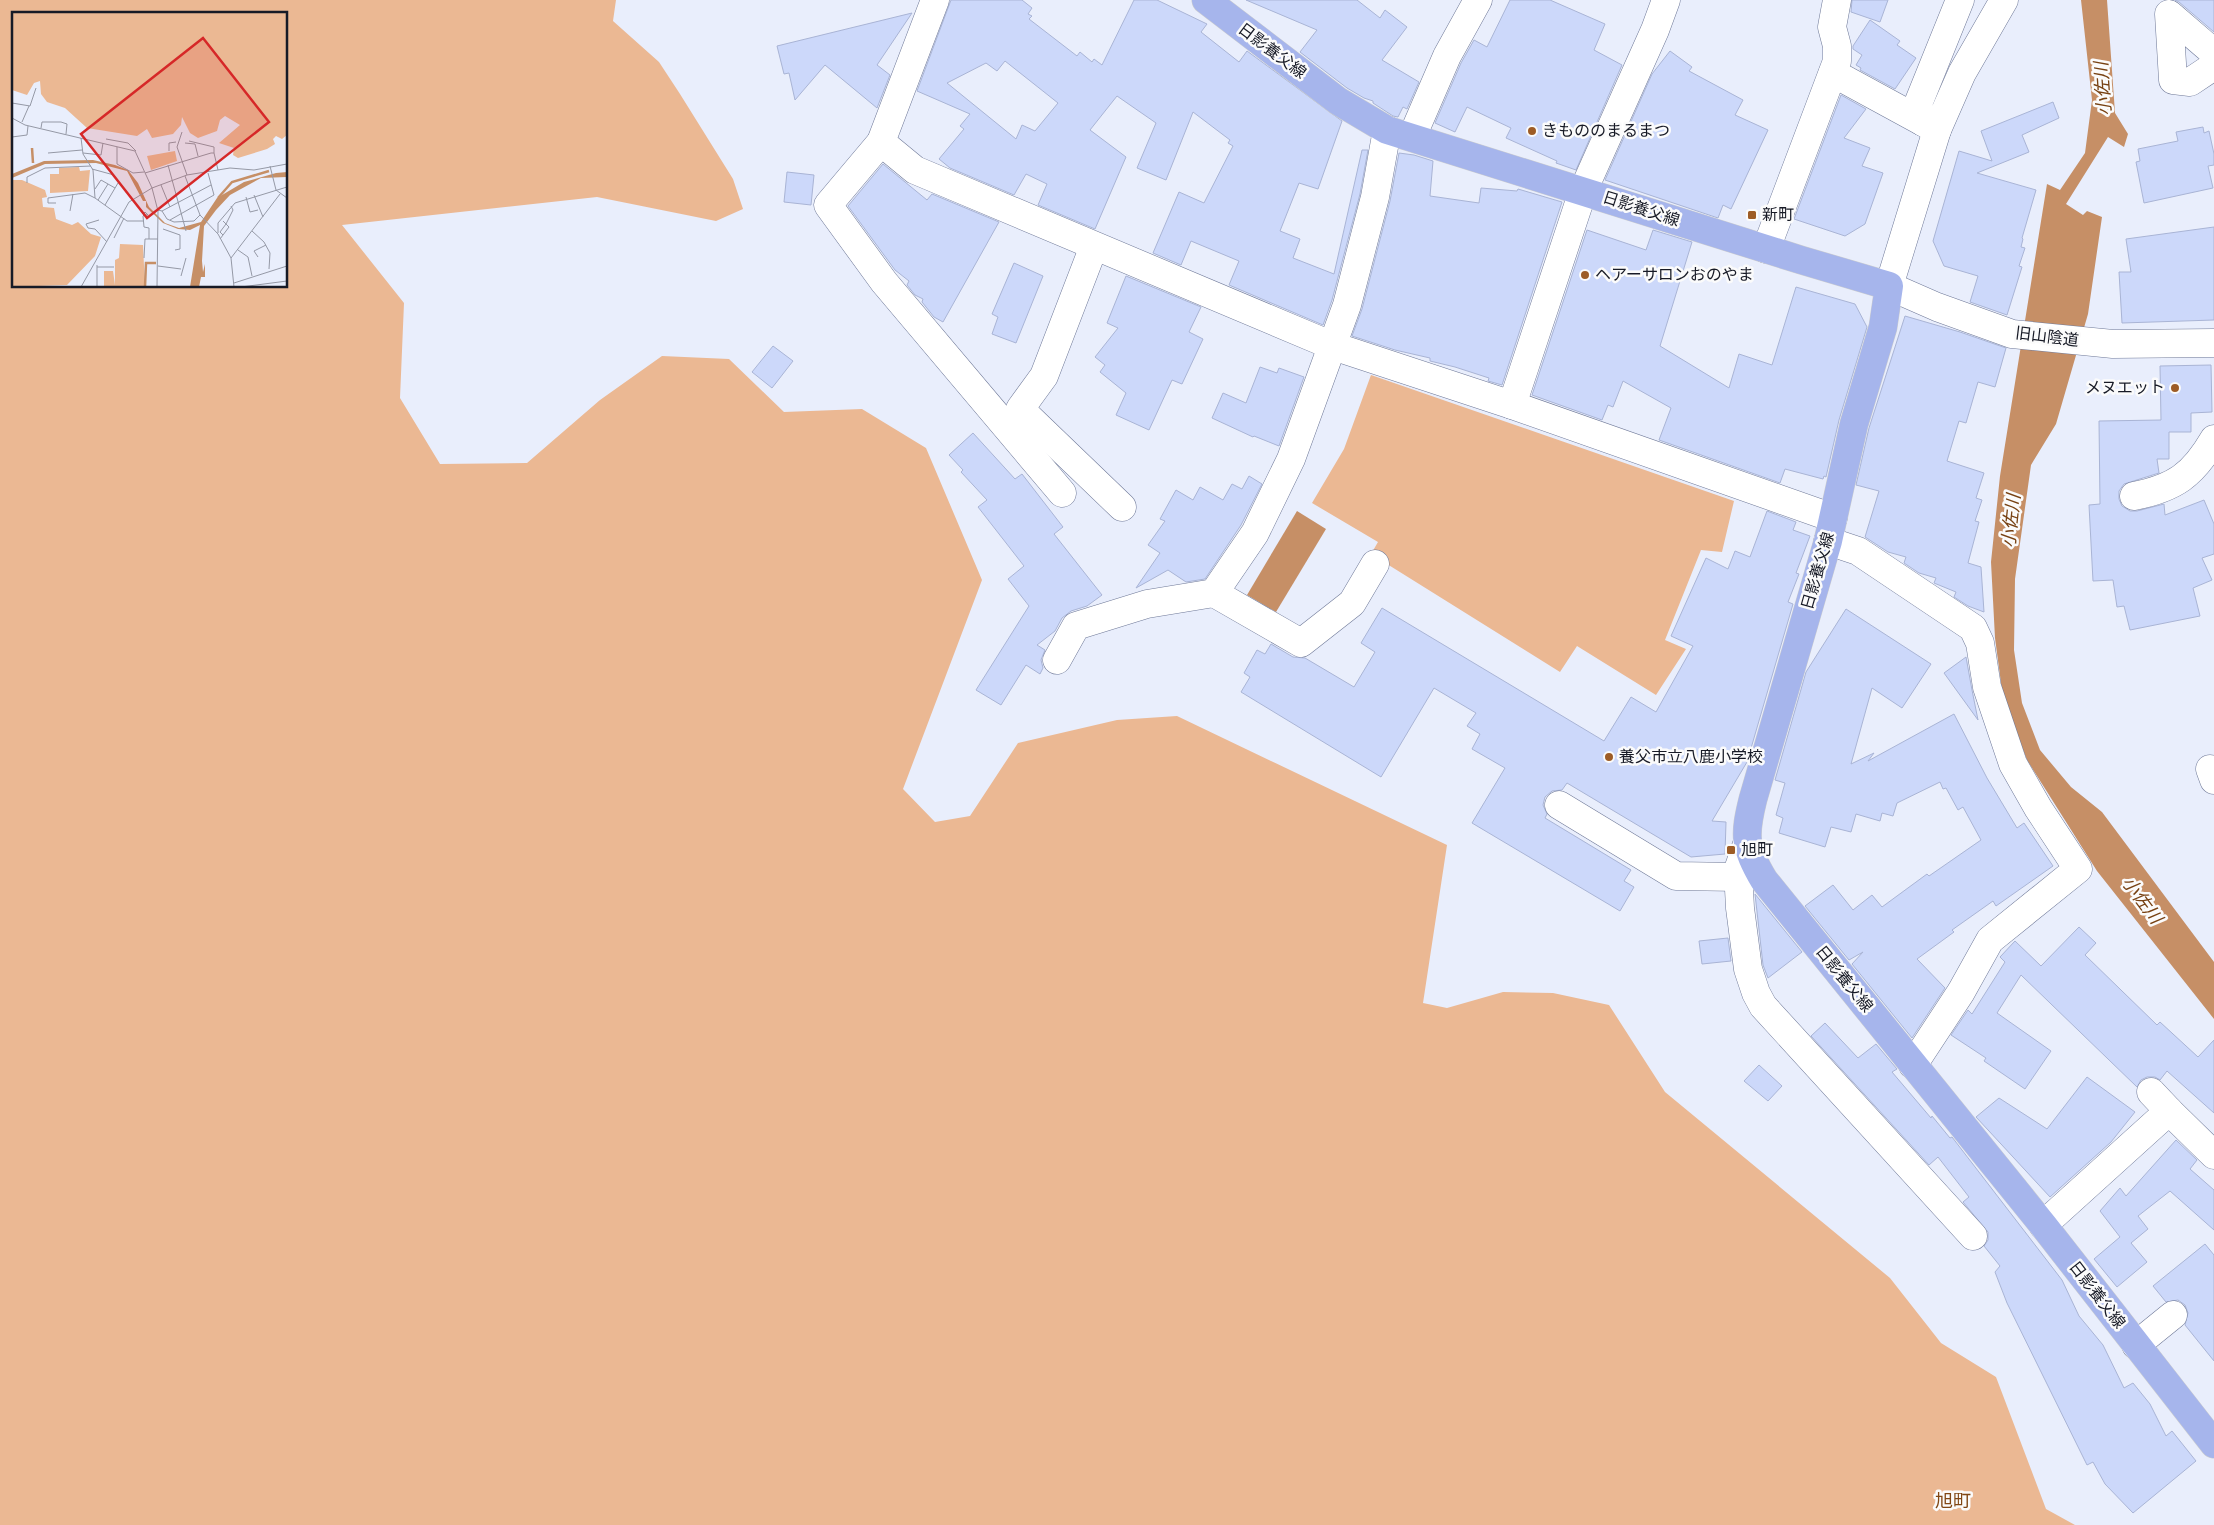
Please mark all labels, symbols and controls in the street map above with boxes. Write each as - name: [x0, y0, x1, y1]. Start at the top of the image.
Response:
- inset map: [12, 12, 288, 288]
- street label: 日影養父線: [1234, 19, 1310, 83]
- water label: 小佐川: [2090, 59, 2116, 117]
- place label: きもののまるまつ: [1542, 121, 1670, 141]
- marker: きもののまるまつ: [1526, 125, 1538, 137]
- street label: 日影養父線: [1600, 187, 1682, 231]
- place label: 新町: [1762, 205, 1794, 225]
- marker: 新町: [1746, 209, 1758, 221]
- place label: ヘアーサロンおのやま: [1595, 265, 1754, 285]
- marker: ヘアーサロンおのやま: [1579, 269, 1591, 281]
- street label: 旧山陰道: [2014, 323, 2080, 351]
- place label: メヌエット: [2085, 378, 2165, 398]
- marker: メヌエット: [2169, 382, 2181, 394]
- water label: 小佐川: [1997, 491, 2025, 549]
- street label: 日影養父線: [1797, 530, 1839, 612]
- place label: 養父市立八鹿小学校: [1619, 747, 1763, 767]
- marker: 養父市立八鹿小学校: [1603, 751, 1615, 763]
- place label: 旭町: [1741, 840, 1773, 860]
- marker: 旭町: [1725, 844, 1737, 856]
- water label: 小佐川: [2117, 872, 2168, 930]
- street label: 日影養父線: [1811, 942, 1877, 1016]
- street label: 日影養父線: [2064, 1257, 2130, 1333]
- district label: 旭町: [1935, 1490, 1971, 1512]

